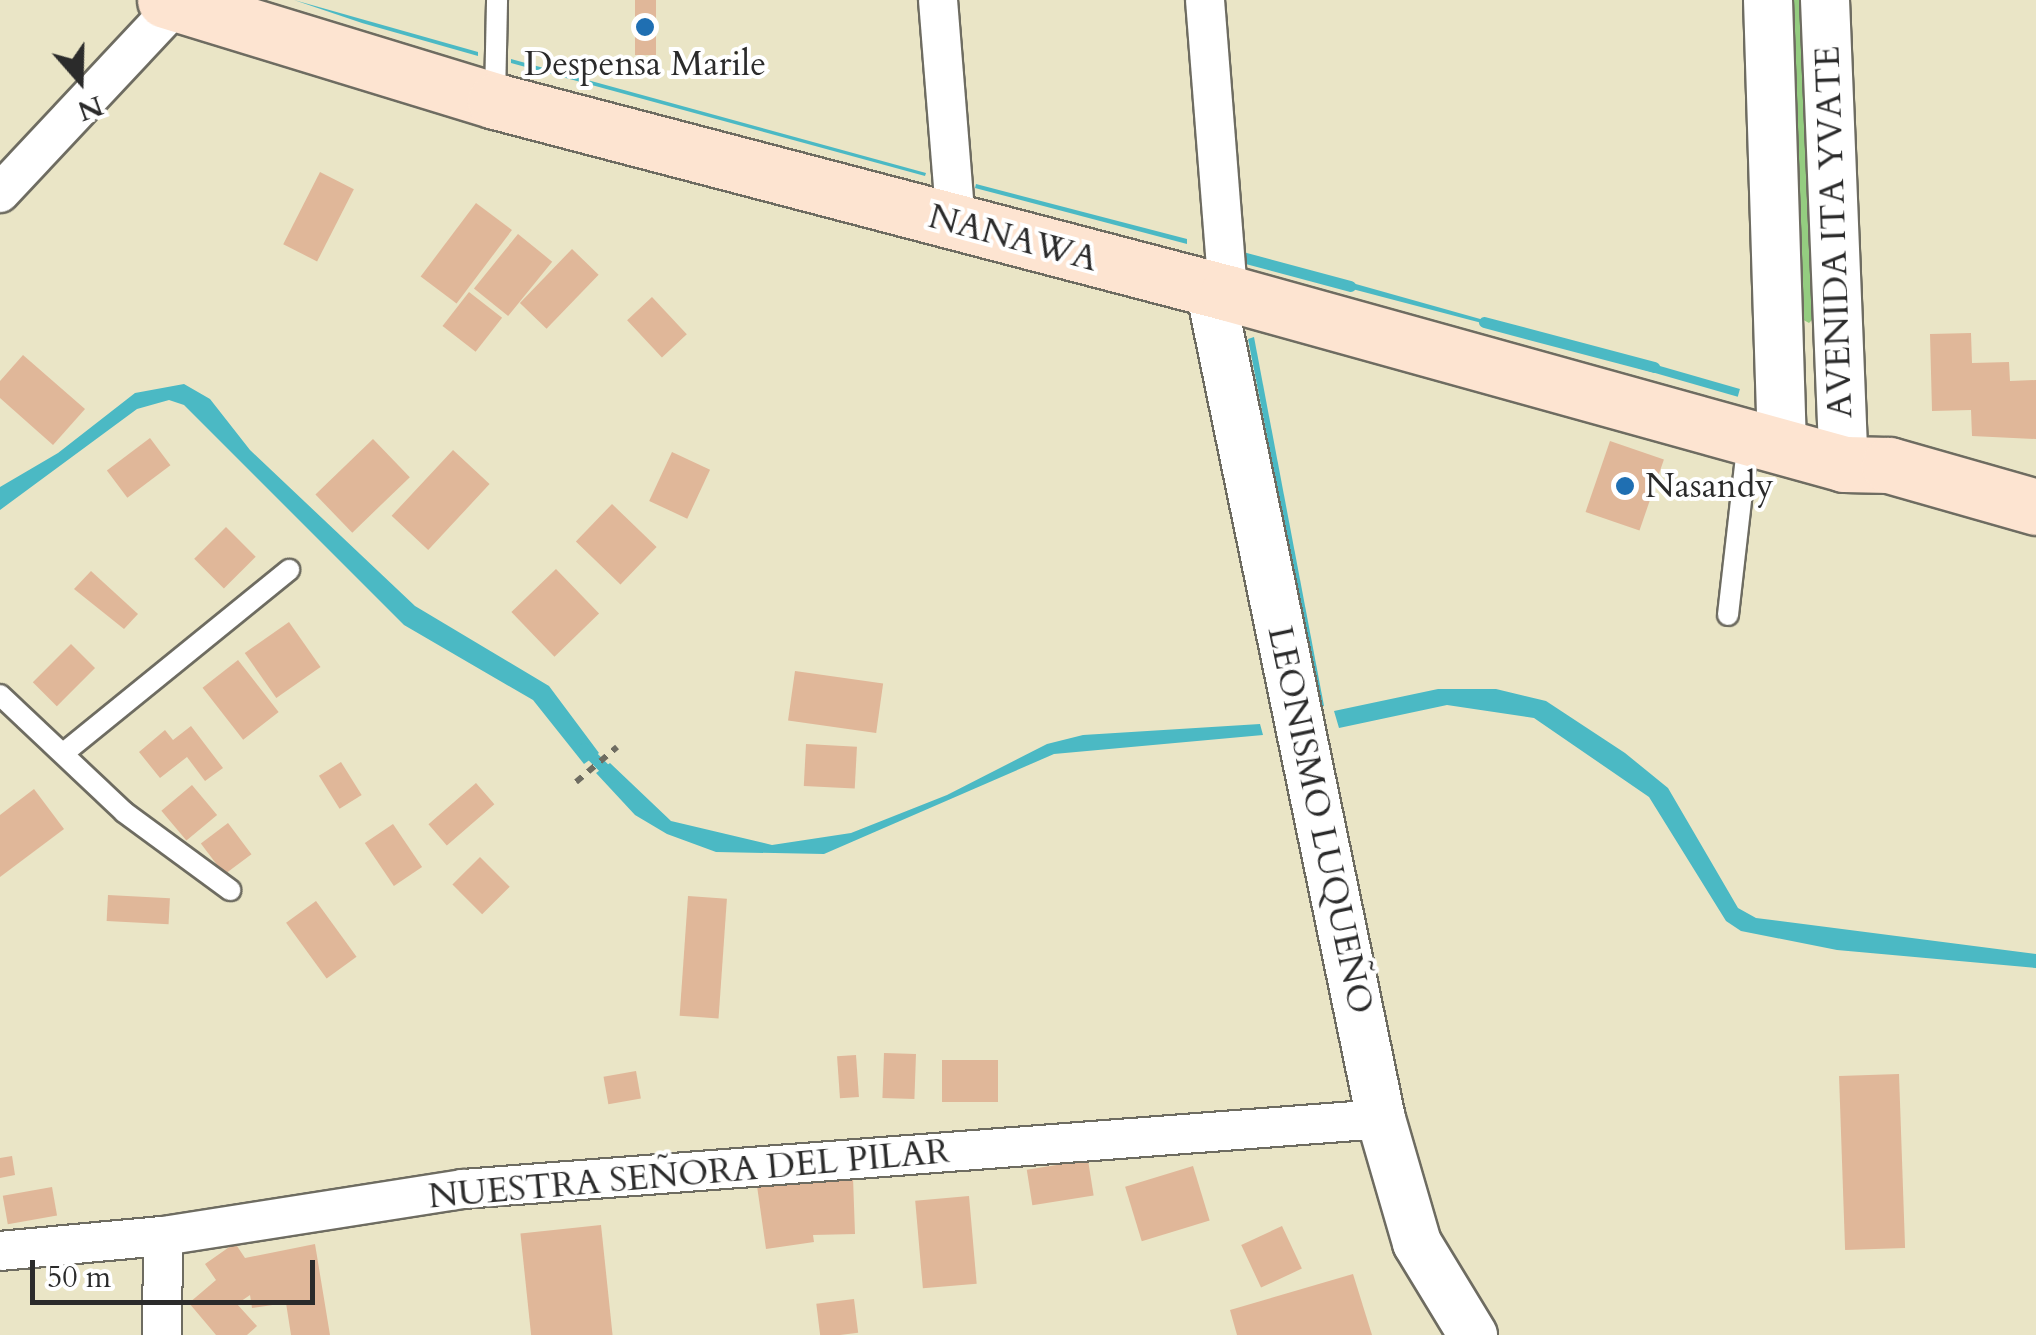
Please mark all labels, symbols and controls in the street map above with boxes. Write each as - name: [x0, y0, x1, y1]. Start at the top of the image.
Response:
- marker: Despensa Marile: [634, 16, 656, 38]
- north arrow: [30, 30, 130, 130]
- place label: Despensa Marile: [524, 43, 766, 85]
- street label: AVENIDA ITA YVATE: [1807, 45, 1861, 419]
- text: N: [72, 86, 108, 130]
- street label: NANAWA: [924, 195, 1102, 281]
- place label: Nasandy: [1645, 465, 1774, 507]
- marker: Nasandy: [1614, 475, 1636, 497]
- street label: LEONISMO LUQUEÑO: [1258, 622, 1382, 1018]
- street label: NUESTRA SEÑORA DEL PILAR: [427, 1130, 951, 1218]
- scale bar: [35, 1240, 320, 1302]
- text: 50 m: [47, 1257, 111, 1298]

